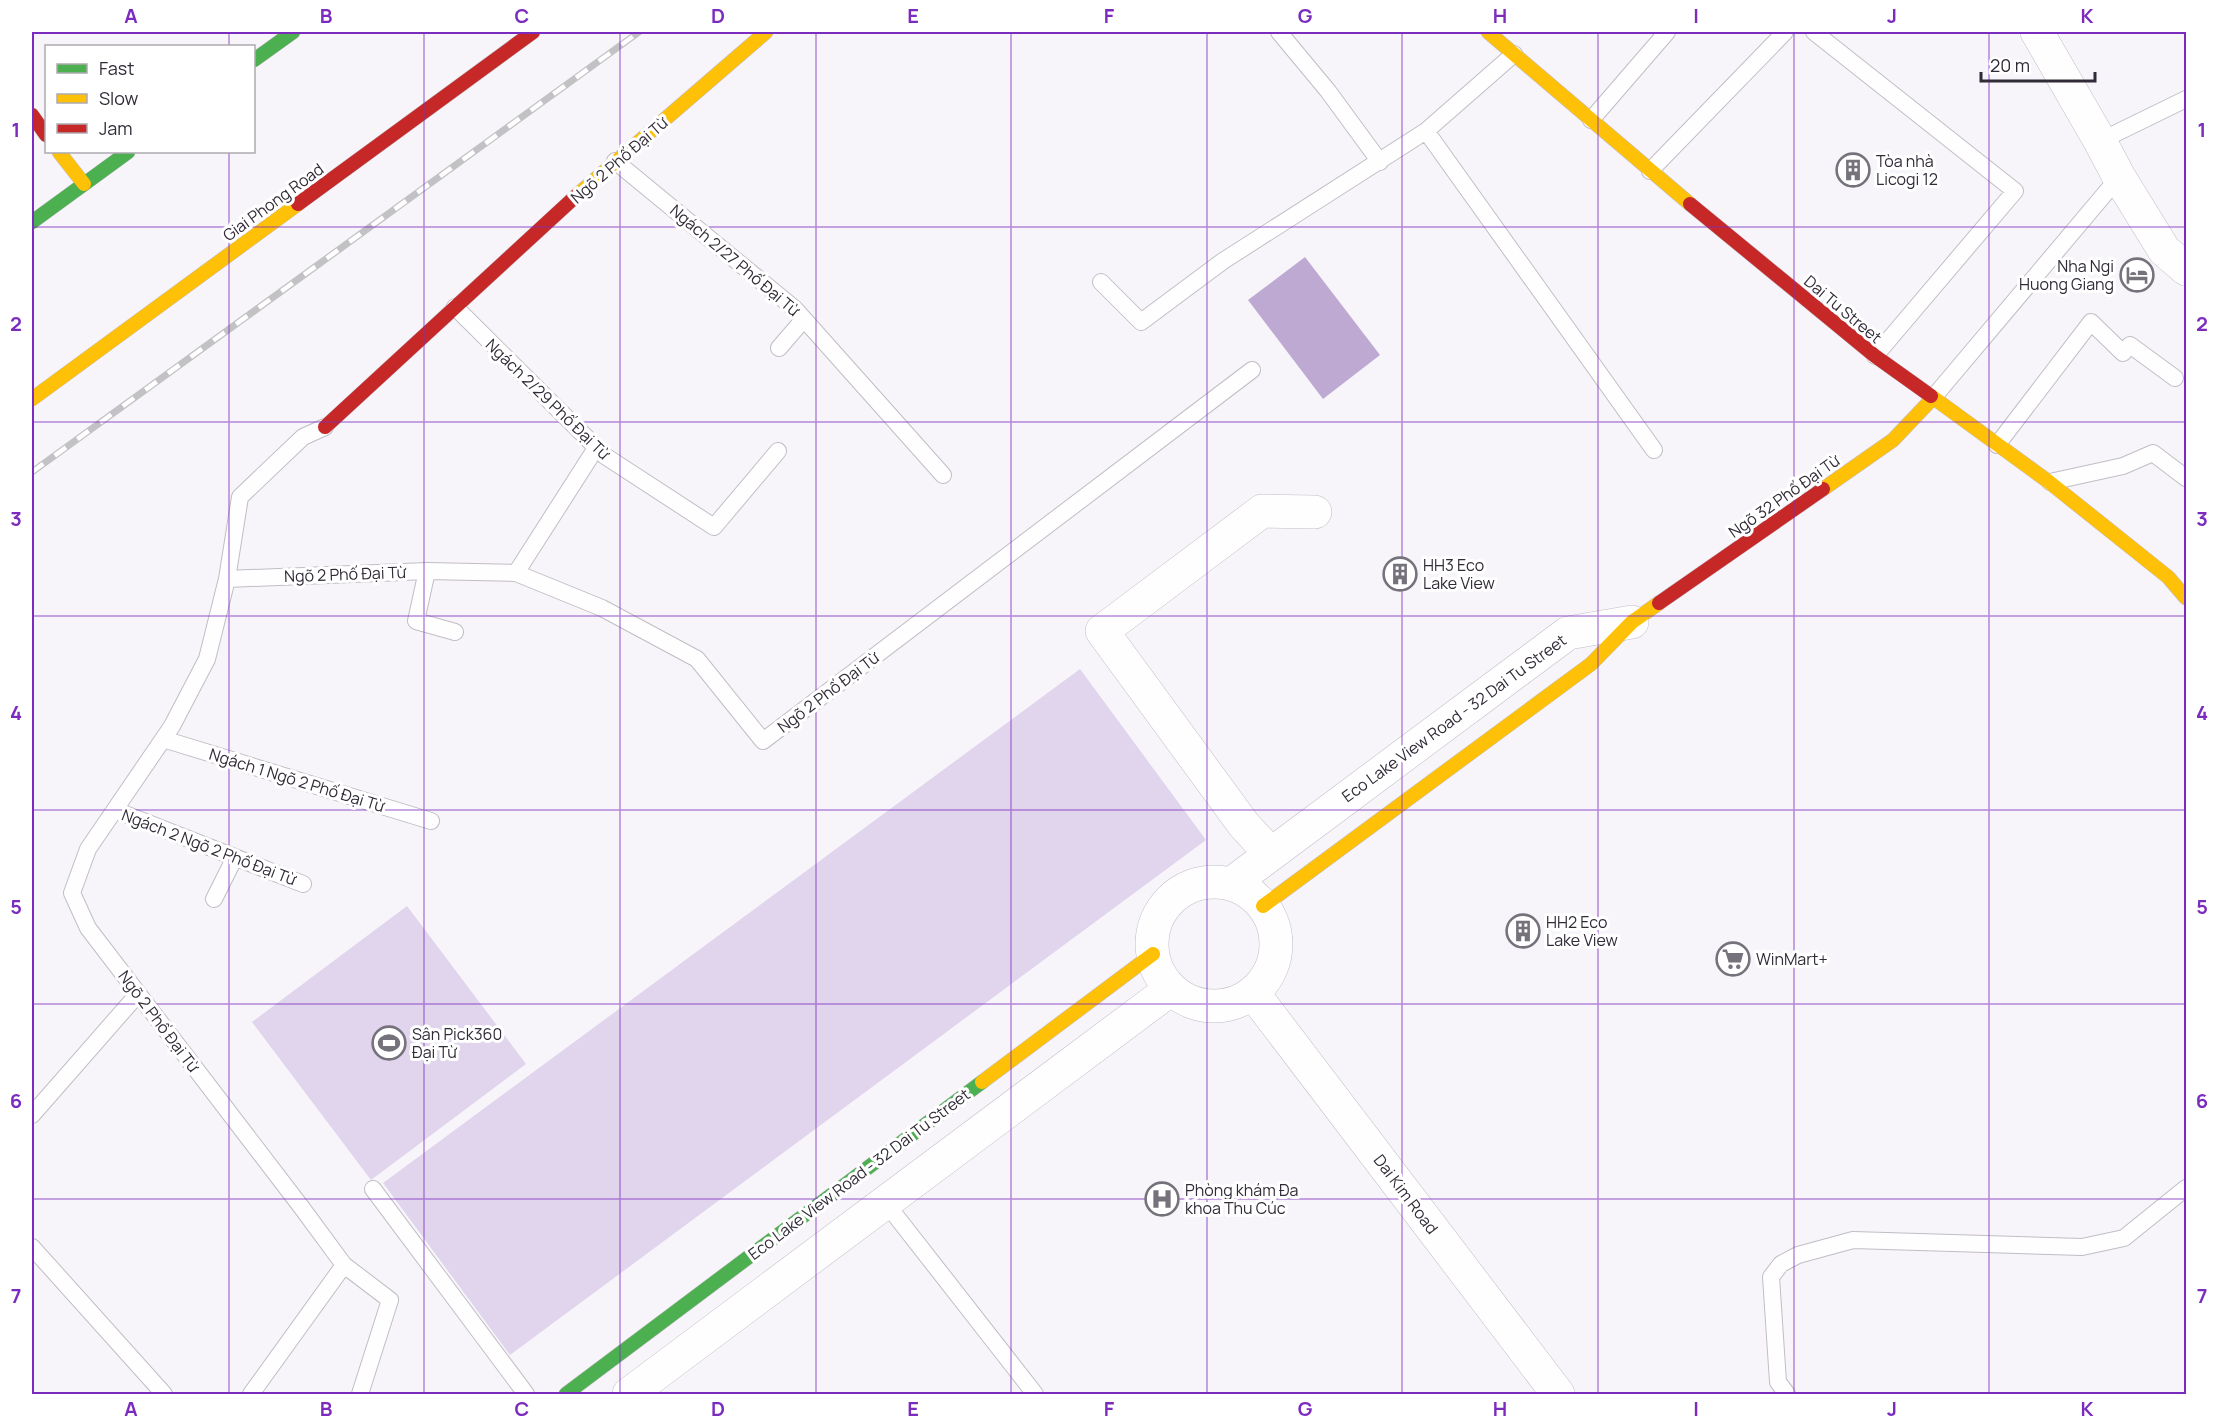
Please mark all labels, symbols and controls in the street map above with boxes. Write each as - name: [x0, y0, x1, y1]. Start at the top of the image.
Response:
- text: A: [124, 2, 138, 29]
- text: B: [320, 2, 333, 29]
- text: C: [515, 2, 529, 29]
- text: D: [711, 2, 725, 29]
- text: E: [907, 2, 919, 29]
- text: F: [1104, 2, 1115, 29]
- text: G: [1298, 2, 1313, 29]
- text: H: [1493, 2, 1507, 29]
- text: I: [1693, 2, 1699, 29]
- text: J: [1887, 2, 1897, 29]
- text: K: [2081, 2, 2094, 29]
- legend: [45, 45, 255, 153]
- scale bar: [1981, 45, 2095, 83]
- text: 20 m: [1990, 53, 2030, 77]
- text: Fast: [99, 56, 134, 80]
- text: Slow: [99, 86, 139, 110]
- street label: Ngõ 2 Phố Đại Từ: [566, 111, 673, 208]
- text: 1: [12, 116, 20, 143]
- text: Jam: [99, 116, 133, 140]
- text: 1: [2198, 116, 2206, 143]
- place label: Tòa nhà Licogi 12: [1876, 150, 1938, 190]
- building icon: Tòa nhà Licogi 12: [1835, 152, 1871, 188]
- street label: Giai Phong Road: [218, 158, 328, 246]
- street label: Ngách 2/27 Phố Đại Từ: [665, 199, 805, 321]
- place label: Nha Ngi Huong Giang: [2019, 255, 2114, 295]
- hotel icon: Nha Ngi Huong Giang: [2119, 257, 2155, 293]
- street label: Dai Tu Street: [1800, 270, 1886, 348]
- text: 2: [10, 310, 22, 337]
- text: 2: [2196, 310, 2208, 337]
- street label: Ngách 2/29 Phố Đại Từ: [481, 334, 615, 465]
- street label: Ngõ 32 Phố Đại Từ: [1724, 449, 1844, 543]
- text: 3: [10, 505, 22, 532]
- text: 3: [2196, 505, 2208, 532]
- place label: HH3 Eco Lake View: [1423, 554, 1495, 594]
- building icon: HH3 Eco Lake View: [1382, 556, 1418, 592]
- street label: Ngõ 2 Phố Đại Từ: [284, 561, 407, 587]
- street label: Eco Lake View Road - 32 Dai Tu Street: [1337, 629, 1571, 807]
- street label: Ngõ 2 Phố Đại Từ: [773, 646, 884, 737]
- text: 4: [10, 699, 22, 726]
- text: 4: [2196, 699, 2208, 726]
- street label: Ngách 1 Ngõ 2 Phố Đại Từ: [207, 743, 388, 817]
- street label: Ngách 2 Ngõ 2 Phố Đại Từ: [119, 804, 300, 891]
- text: 5: [10, 893, 22, 920]
- text: 5: [2196, 893, 2208, 920]
- place label: HH2 Eco Lake View: [1546, 911, 1618, 951]
- building icon: HH2 Eco Lake View: [1505, 913, 1541, 949]
- supermarket icon: WinMart+: [1715, 941, 1751, 977]
- place label: WinMart+: [1756, 948, 1828, 970]
- street label: Ngõ 2 Phố Đại Từ: [114, 966, 205, 1077]
- place label: Sân Pick360 Đại Từ: [412, 1023, 502, 1063]
- sports icon: Sân Pick360 Đại Từ: [371, 1025, 407, 1061]
- street label: Eco Lake View Road - 32 Dai Tu Street: [744, 1083, 974, 1265]
- text: 6: [10, 1087, 22, 1114]
- text: 6: [2196, 1087, 2208, 1114]
- street label: Dai Kim Road: [1369, 1150, 1443, 1238]
- place label: Phòng khám Đa khoa Thu Cúc: [1185, 1179, 1298, 1219]
- hospital icon: Phòng khám Đa khoa Thu Cúc: [1144, 1181, 1180, 1217]
- text: 7: [11, 1282, 21, 1309]
- text: 7: [2197, 1282, 2207, 1309]
- text: A: [124, 1395, 138, 1422]
- text: B: [320, 1395, 333, 1422]
- text: C: [515, 1395, 529, 1422]
- text: D: [711, 1395, 725, 1422]
- text: E: [907, 1395, 919, 1422]
- text: F: [1104, 1395, 1115, 1422]
- text: G: [1298, 1395, 1313, 1422]
- text: H: [1493, 1395, 1507, 1422]
- text: I: [1693, 1395, 1699, 1422]
- text: J: [1887, 1395, 1897, 1422]
- text: K: [2081, 1395, 2094, 1422]

